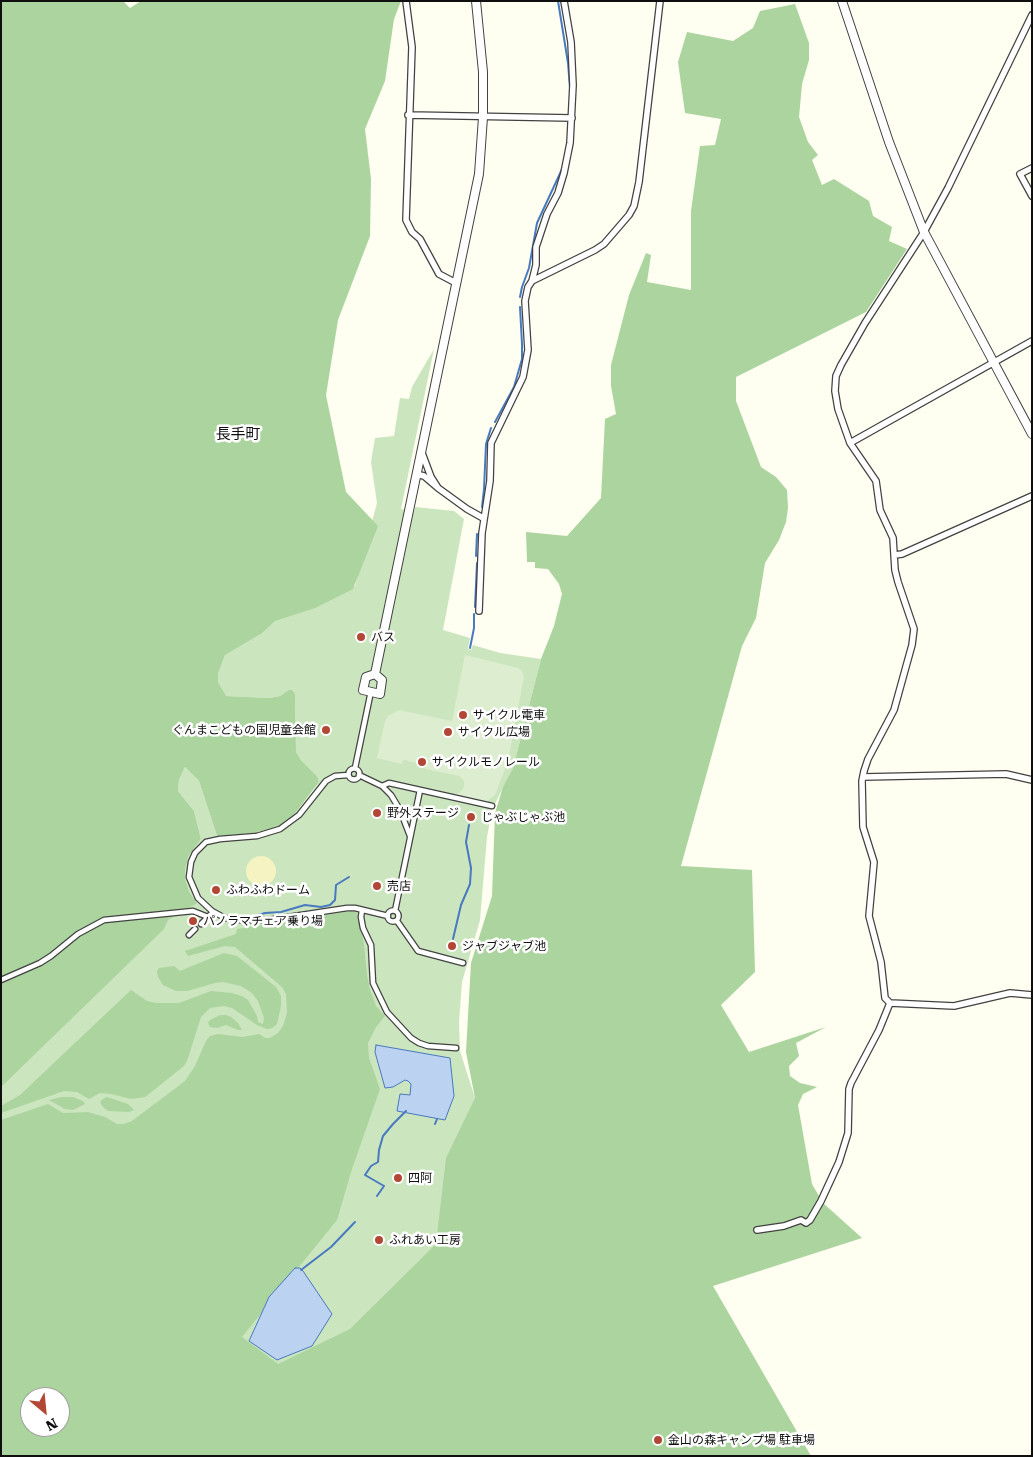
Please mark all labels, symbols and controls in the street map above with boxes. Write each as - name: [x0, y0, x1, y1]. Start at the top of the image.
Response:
- district label: 長手町: [216, 426, 260, 444]
- place label: バス: [371, 630, 395, 644]
- marker: バス: [355, 631, 367, 643]
- place label: サイクル電車: [473, 708, 545, 722]
- marker: サイクル電車: [457, 709, 469, 721]
- place label: ぐんまこどもの国児童会館: [172, 723, 316, 737]
- marker: ぐんまこどもの国児童会館: [320, 724, 332, 736]
- place label: サイクル広場: [458, 725, 530, 739]
- marker: サイクル広場: [442, 726, 454, 738]
- place label: サイクルモノレール: [432, 755, 540, 769]
- marker: サイクルモノレール: [416, 756, 428, 768]
- place label: 野外ステージ: [387, 806, 459, 820]
- marker: 野外ステージ: [371, 807, 383, 819]
- place label: じゃぶじゃぶ池: [481, 810, 565, 824]
- marker: じゃぶじゃぶ池: [465, 811, 477, 823]
- place label: 売店: [387, 879, 411, 893]
- marker: 売店: [371, 880, 383, 892]
- place label: ふわふわドーム: [226, 883, 310, 897]
- marker: ふわふわドーム: [210, 884, 222, 896]
- place label: パノラマチェア乗り場: [203, 914, 323, 928]
- marker: パノラマチェア乗り場: [187, 915, 199, 927]
- place label: ジャブジャブ池: [462, 939, 546, 953]
- marker: ジャブジャブ池: [446, 940, 458, 952]
- place label: 四阿: [408, 1171, 432, 1185]
- marker: 四阿: [392, 1172, 404, 1184]
- place label: ふれあい工房: [389, 1233, 461, 1247]
- marker: ふれあい工房: [373, 1234, 385, 1246]
- north arrow: [20, 1387, 70, 1437]
- text: N: [43, 1415, 60, 1434]
- place label: 金山の森キャンプ場 駐車場: [668, 1433, 815, 1447]
- marker: 金山の森キャンプ場 駐車場: [652, 1434, 664, 1446]

